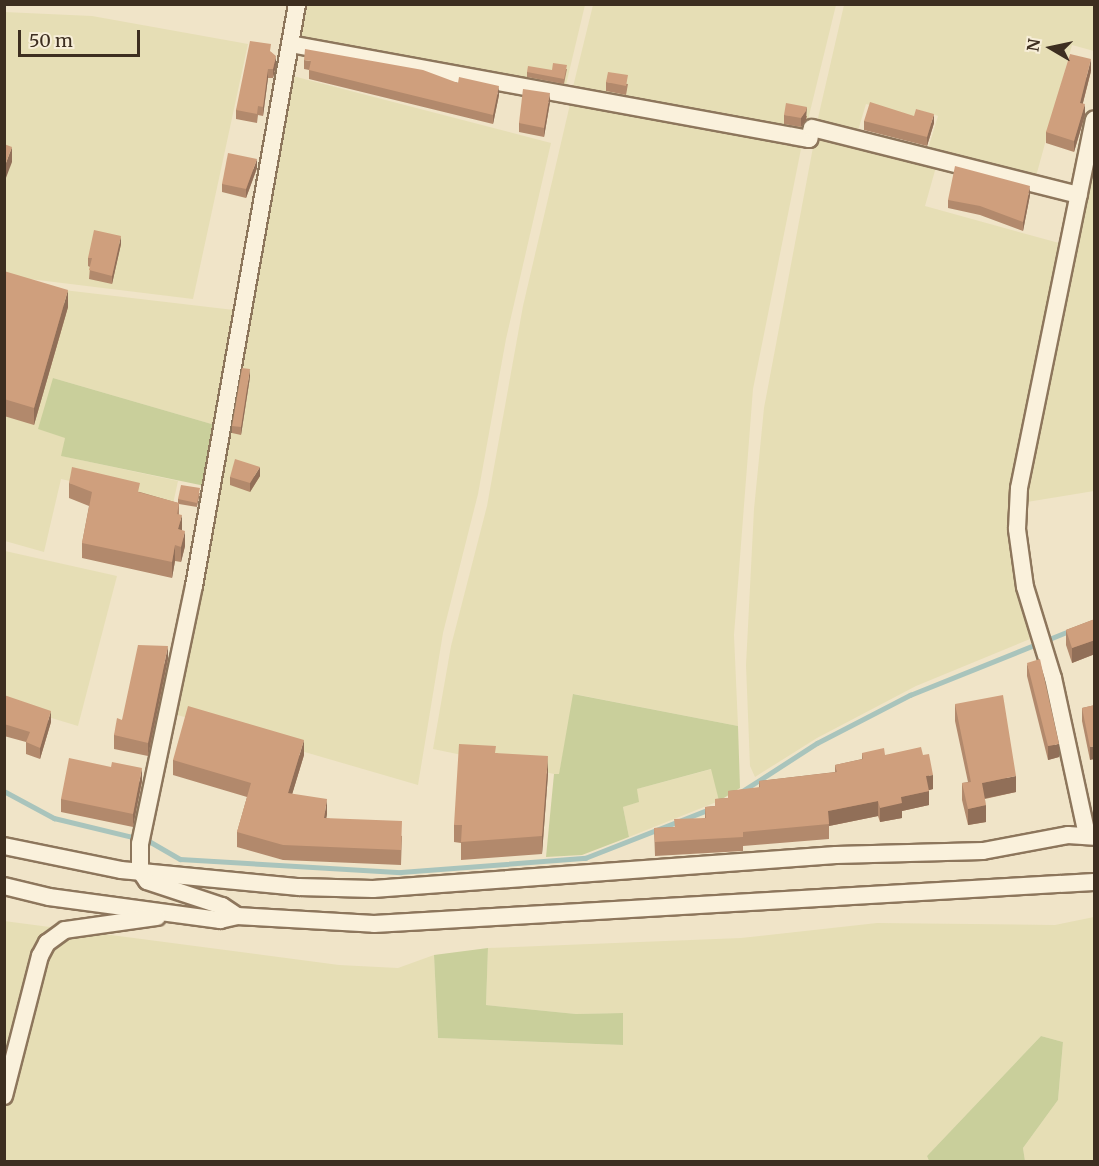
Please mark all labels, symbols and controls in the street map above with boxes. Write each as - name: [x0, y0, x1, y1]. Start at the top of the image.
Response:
- scale bar: [21, 18, 142, 56]
- north arrow: [1021, 18, 1081, 78]
- text: 50 m: [29, 29, 73, 52]
- text: N: [1022, 37, 1044, 53]

